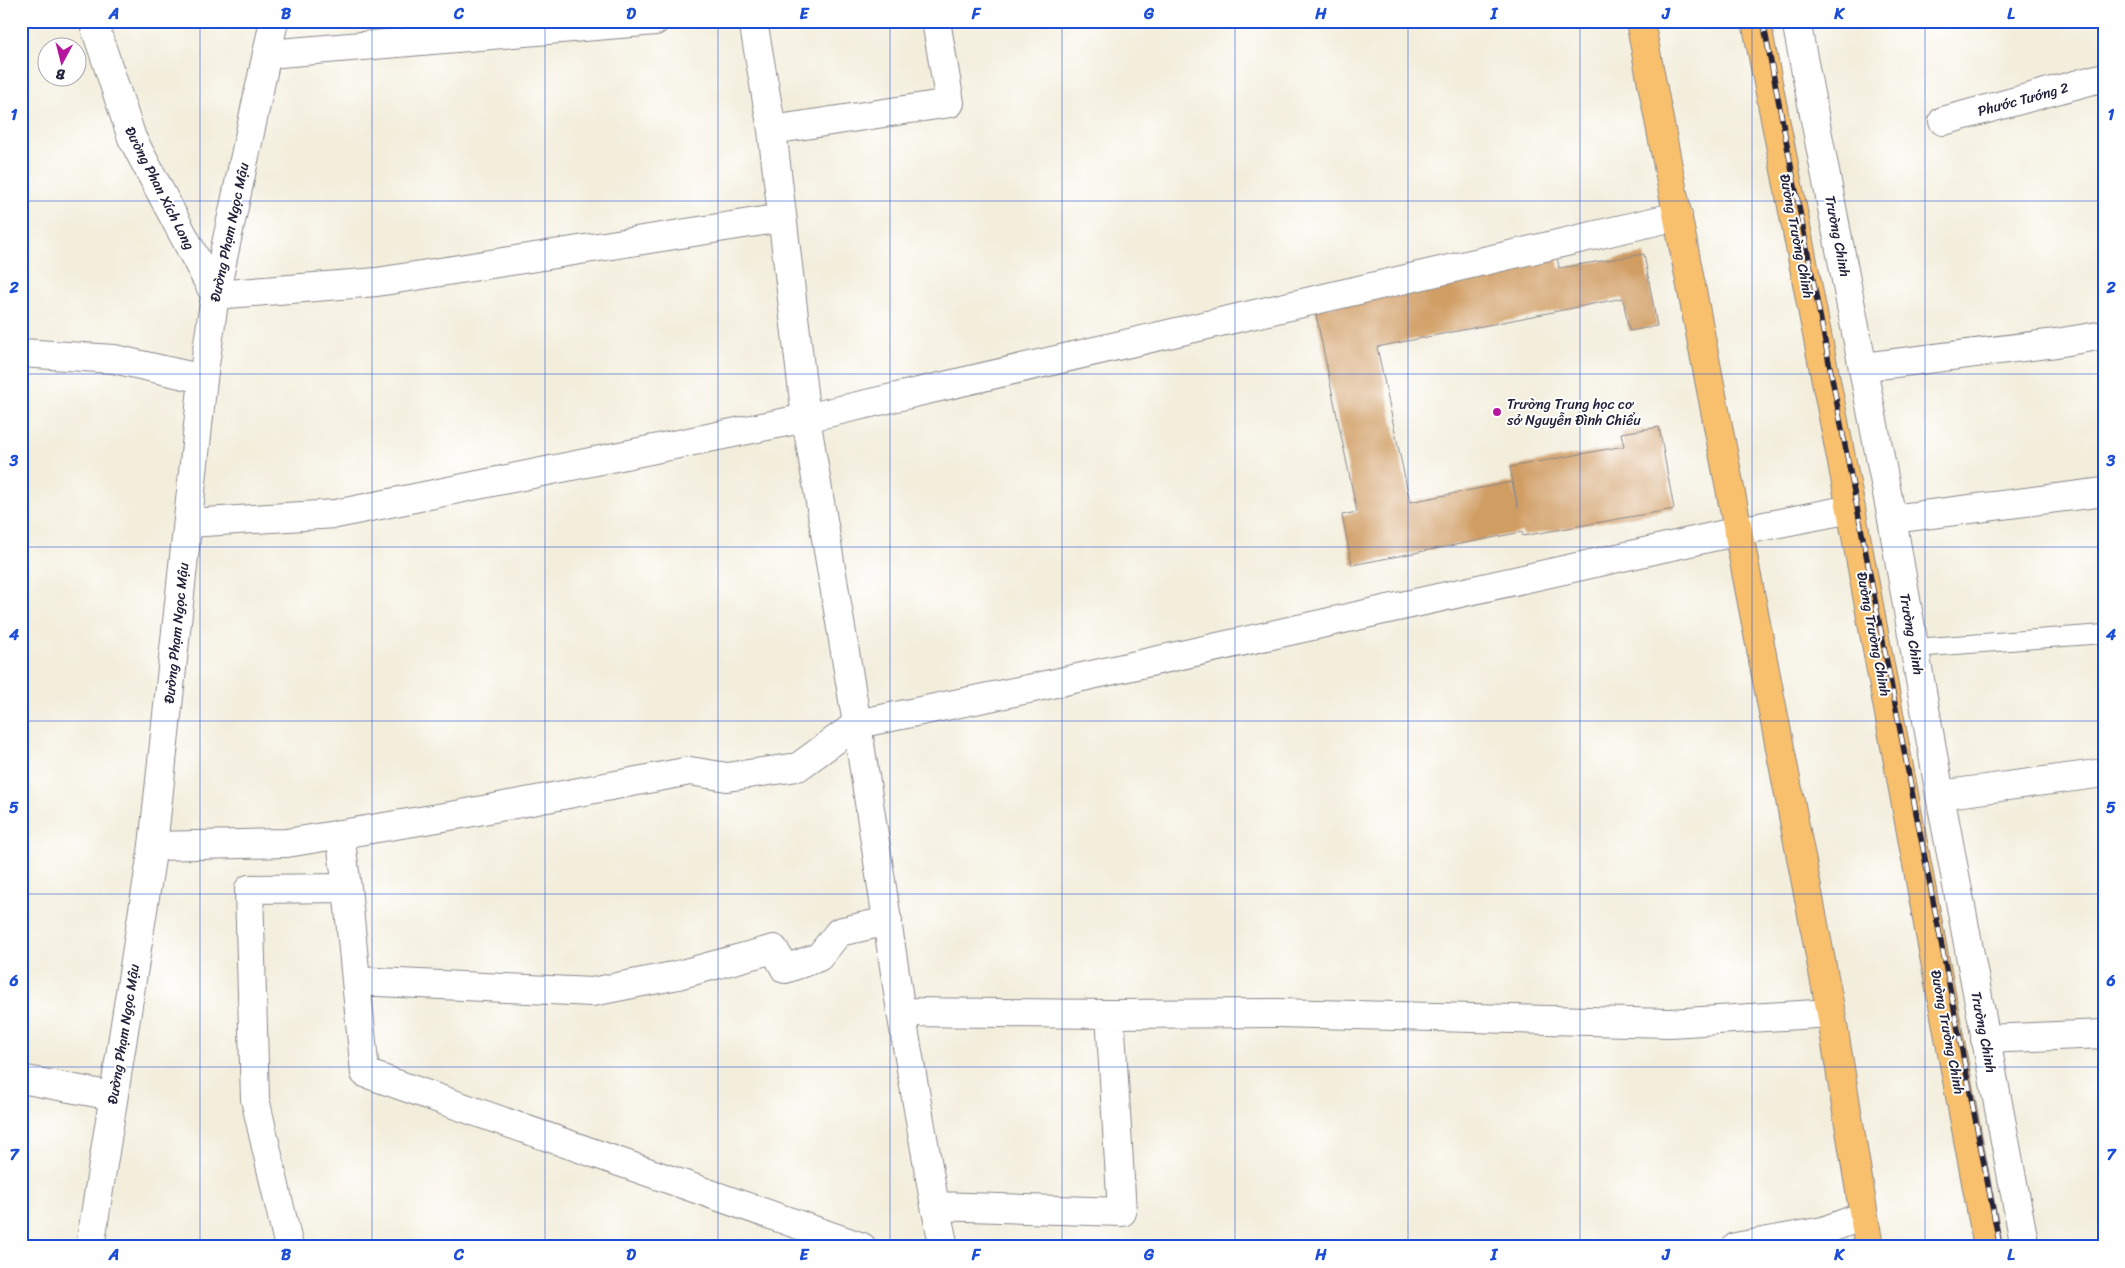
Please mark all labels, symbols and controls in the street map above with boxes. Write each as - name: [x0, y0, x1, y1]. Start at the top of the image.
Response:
- text: A: [108, 0, 119, 28]
- text: B: [281, 0, 292, 28]
- text: C: [453, 0, 465, 28]
- text: D: [626, 0, 636, 28]
- text: E: [800, 0, 810, 28]
- text: F: [971, 0, 982, 28]
- text: G: [1143, 0, 1155, 28]
- text: H: [1314, 0, 1327, 28]
- text: I: [1490, 0, 1499, 28]
- text: J: [1661, 0, 1671, 28]
- text: K: [1833, 0, 1845, 28]
- text: L: [2007, 0, 2015, 28]
- north arrow: [38, 38, 88, 88]
- text: B: [54, 61, 66, 87]
- street label: Phước Tướng 2: [1975, 75, 2071, 124]
- text: 1: [11, 100, 18, 129]
- text: 1: [2108, 100, 2115, 129]
- street label: Đường Phan Xích Long: [118, 122, 202, 255]
- street label: Đường Phạm Ngọc Mậu: [203, 160, 257, 304]
- street label: Đường Trường Chinh: [1772, 172, 1821, 300]
- street label: Trường Chinh: [1817, 193, 1858, 279]
- text: 2: [8, 273, 19, 302]
- text: 2: [2105, 273, 2116, 302]
- place label: Trường Trung học cơ sở Nguyễn Đình Chiểu: [1506, 392, 1641, 433]
- marker: Trường Trung học cơ sở Nguyễn Đình Chiểu: [1491, 406, 1503, 418]
- text: 3: [9, 446, 19, 475]
- text: 3: [2106, 446, 2116, 475]
- street label: Đường Phạm Ngọc Mậu: [157, 561, 196, 705]
- street label: Đường Trường Chinh: [1849, 570, 1898, 698]
- street label: Trường Chinh: [1892, 591, 1931, 677]
- text: 4: [8, 620, 19, 649]
- text: 4: [2105, 620, 2116, 649]
- text: 5: [9, 793, 19, 822]
- text: 5: [2106, 793, 2116, 822]
- street label: Đường Phạm Ngọc Mậu: [100, 962, 147, 1106]
- text: 6: [8, 966, 19, 995]
- text: 6: [2105, 966, 2116, 995]
- street label: Đường Trường Chinh: [1923, 968, 1972, 1096]
- street label: Trường Chinh: [1963, 989, 2004, 1075]
- text: 7: [9, 1140, 20, 1169]
- text: 7: [2106, 1140, 2117, 1169]
- text: A: [108, 1240, 119, 1268]
- text: B: [281, 1240, 292, 1268]
- text: C: [453, 1240, 465, 1268]
- text: D: [626, 1240, 636, 1268]
- text: E: [800, 1240, 810, 1268]
- text: F: [971, 1240, 982, 1268]
- text: G: [1143, 1240, 1155, 1268]
- text: H: [1314, 1240, 1327, 1268]
- text: I: [1490, 1240, 1499, 1268]
- text: J: [1661, 1240, 1671, 1268]
- text: K: [1833, 1240, 1845, 1268]
- text: L: [2007, 1240, 2015, 1268]

